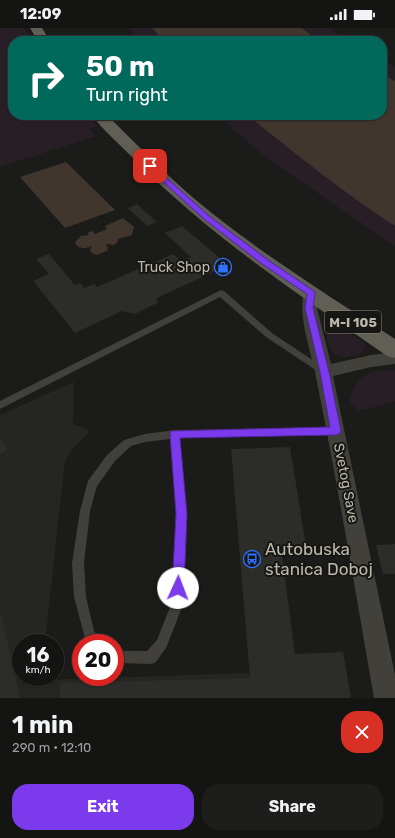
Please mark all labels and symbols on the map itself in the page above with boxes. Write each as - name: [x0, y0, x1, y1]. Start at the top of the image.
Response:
- pin: [133, 149, 167, 183]
- shop icon: Truck Shop: [213, 257, 233, 277]
- place label: Truck Shop: [137, 259, 210, 276]
- road number: M-I 105: [325, 311, 381, 333]
- street label: Svetog Save: [330, 442, 362, 524]
- place label: Autobuska stanica Doboj: [265, 539, 373, 579]
- bus stop icon: Autobuska stanica Doboj: [242, 549, 262, 569]
- position arrow: [157, 567, 199, 609]
- speed limit sign: 20: [72, 634, 124, 686]

